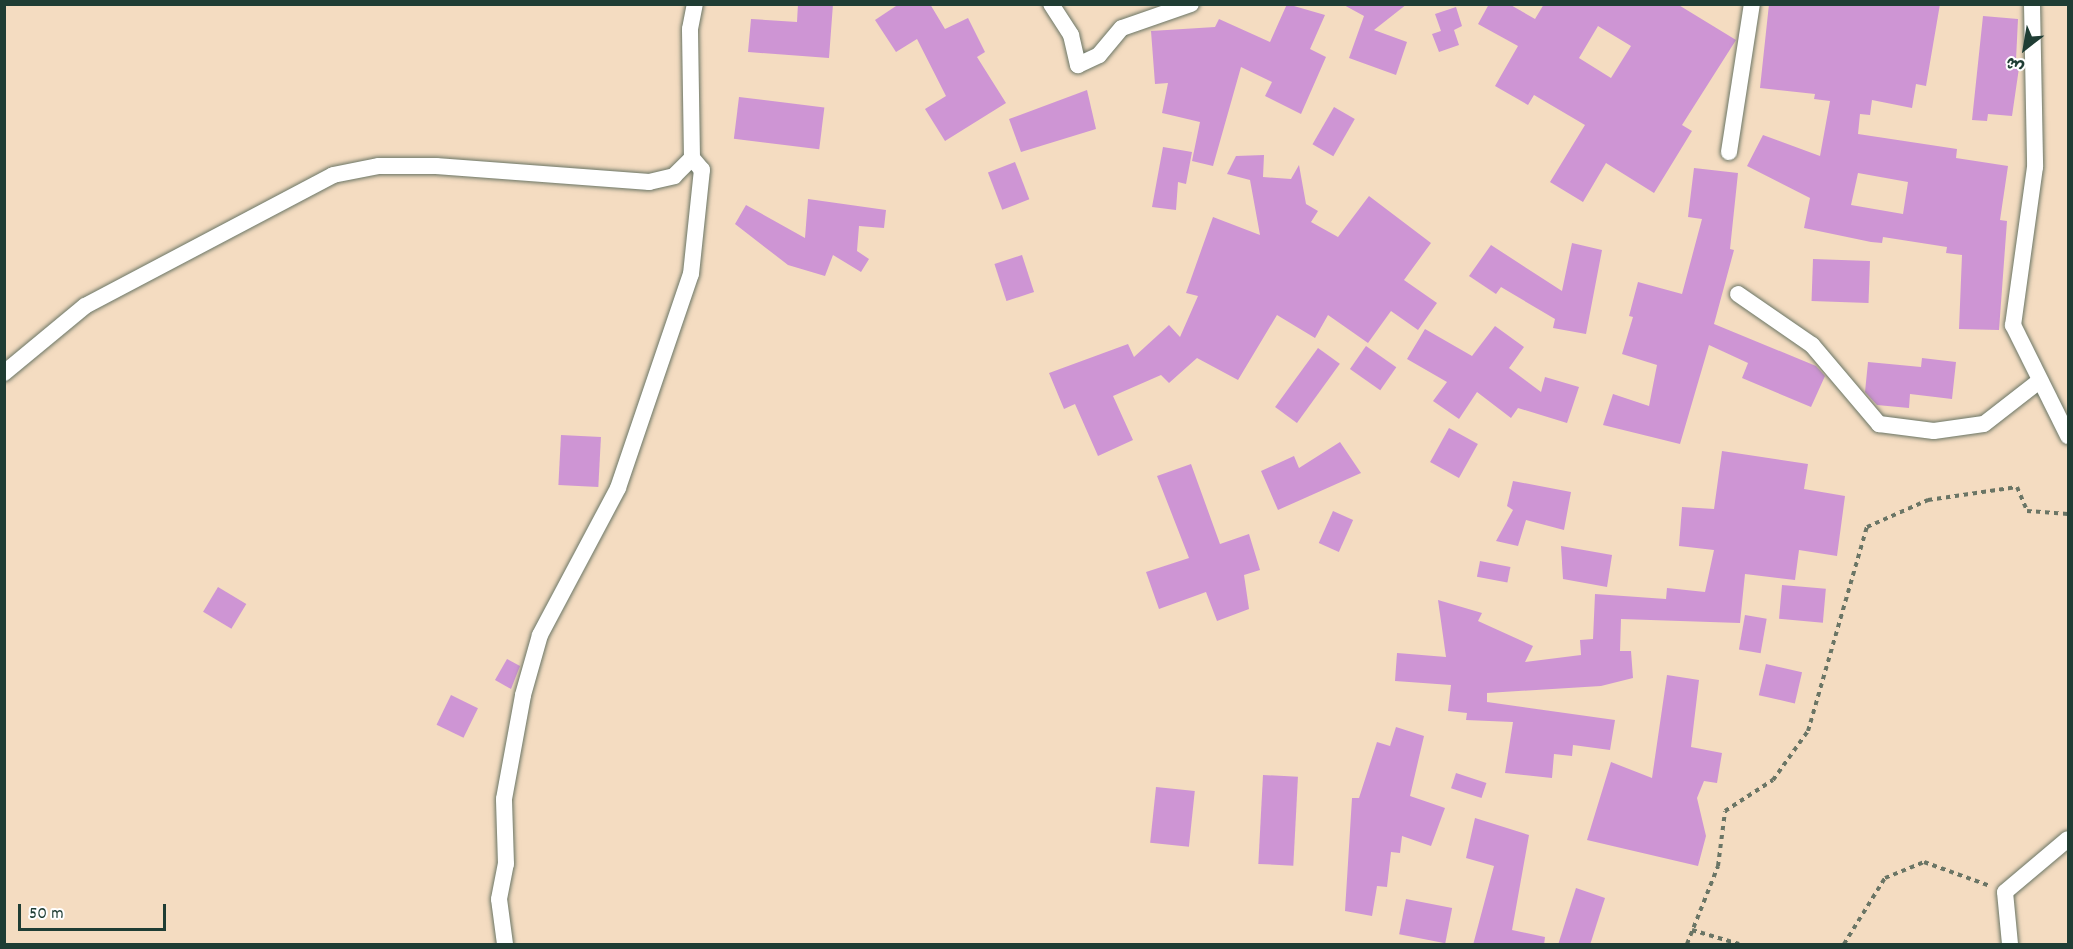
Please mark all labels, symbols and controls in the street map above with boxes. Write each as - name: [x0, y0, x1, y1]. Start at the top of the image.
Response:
- north arrow: [1995, 18, 2055, 78]
- text: ش: [2002, 49, 2029, 78]
- scale bar: [21, 892, 170, 930]
- text: 50 m: [29, 902, 64, 927]

